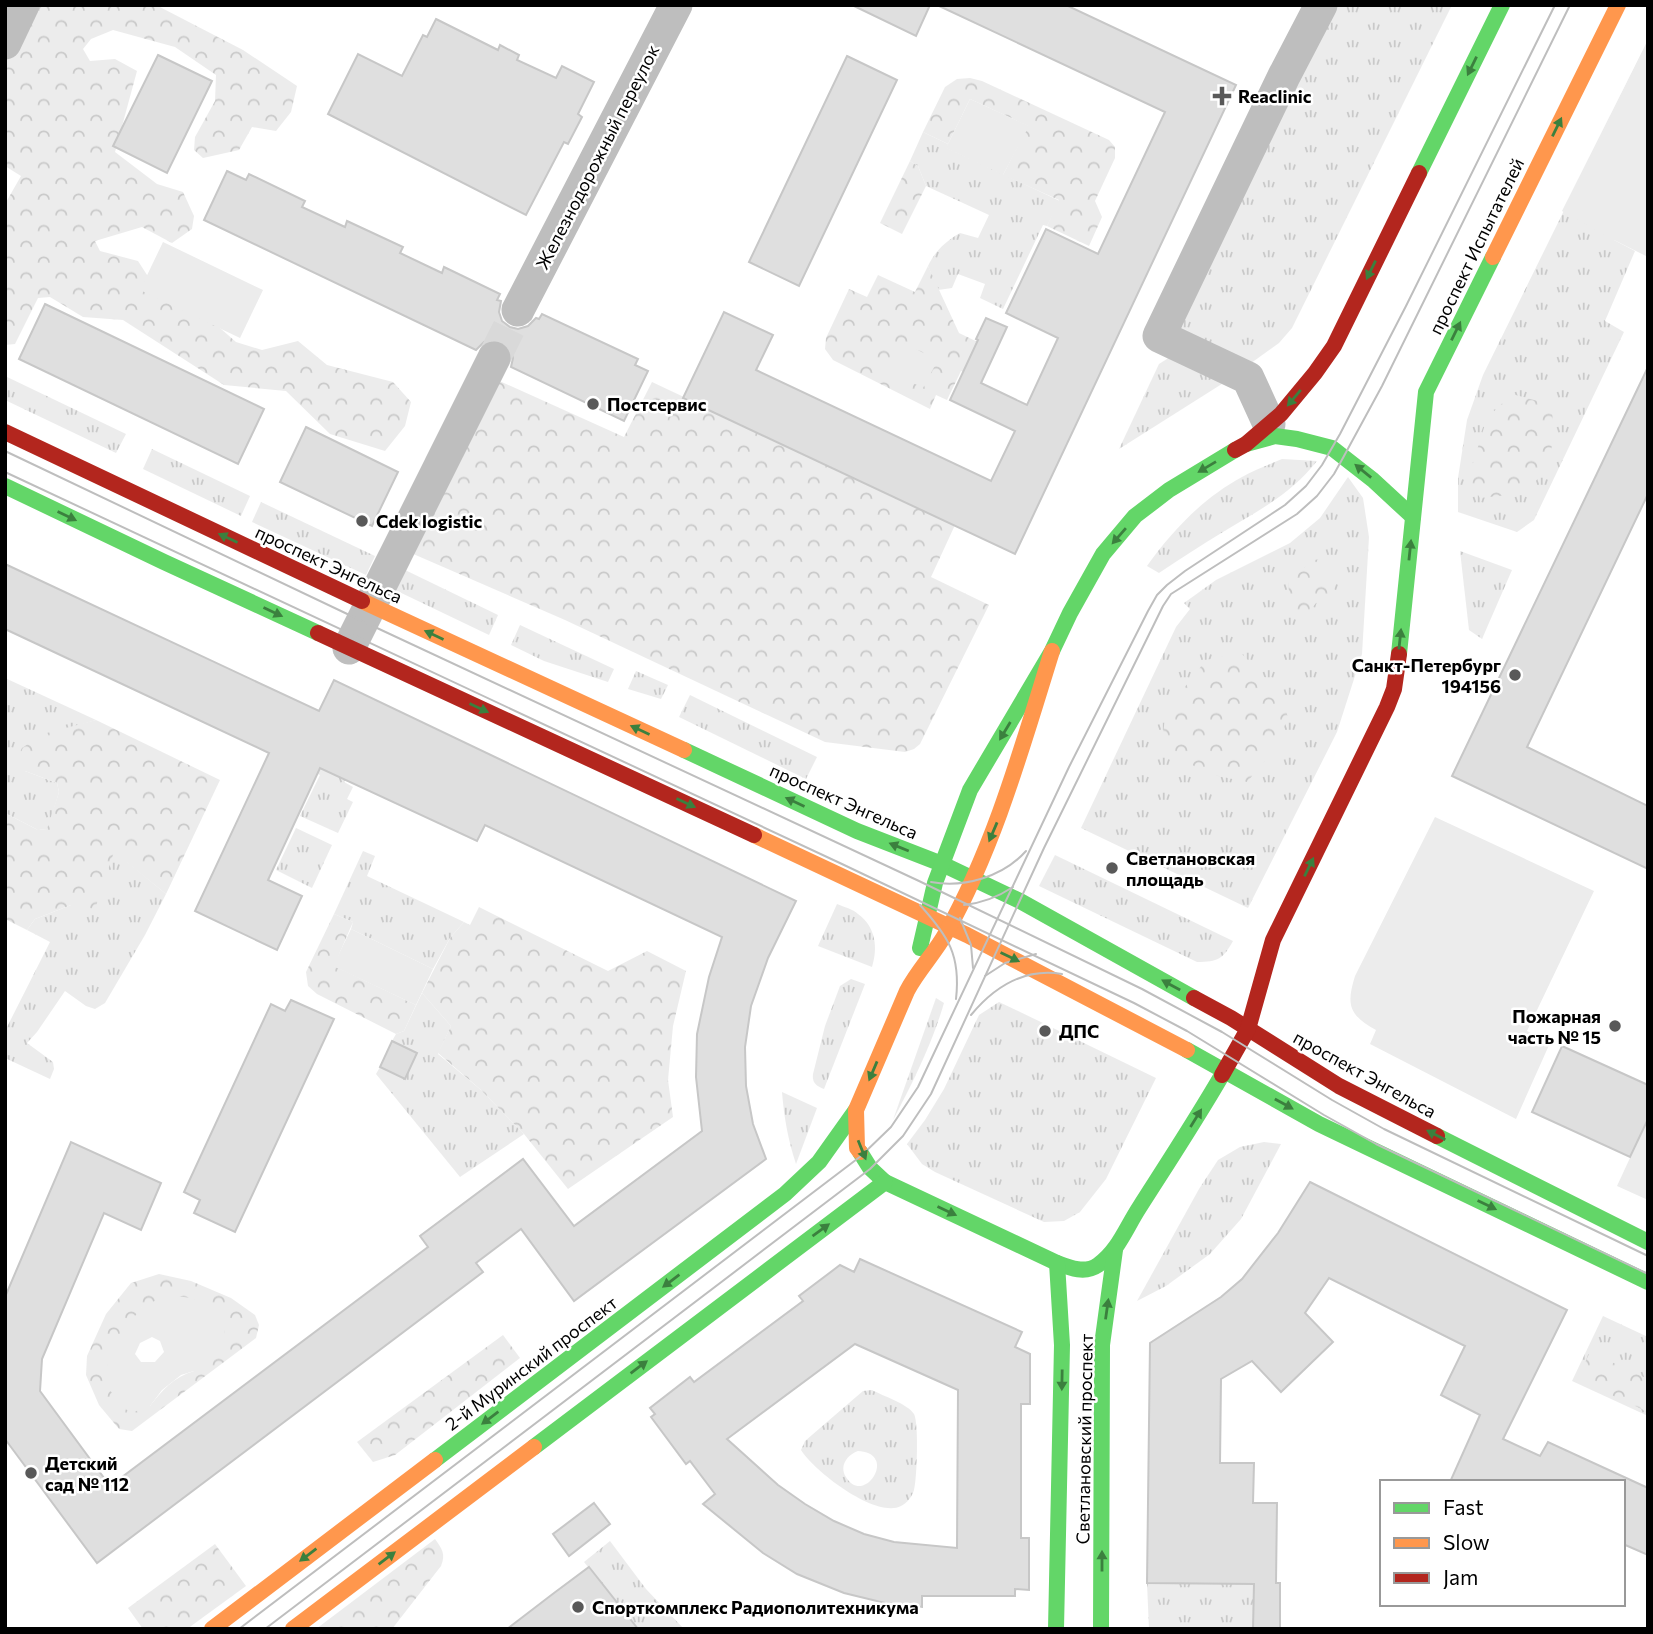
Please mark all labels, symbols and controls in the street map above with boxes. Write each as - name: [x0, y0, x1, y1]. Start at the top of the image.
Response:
- street label: Железнодорожный переулок: [531, 41, 664, 273]
- one-way arrow: [1467, 56, 1478, 76]
- place label: Reaclinic: [1238, 85, 1312, 107]
- marker: Reaclinic: [1212, 86, 1232, 106]
- one-way arrow: [1552, 117, 1563, 137]
- street label: проспект Испытателей: [1424, 154, 1528, 338]
- one-way arrow: [1365, 260, 1377, 280]
- one-way arrow: [1450, 321, 1461, 341]
- one-way arrow: [1287, 390, 1302, 407]
- place label: Постсервис: [607, 393, 707, 415]
- marker: Постсервис: [585, 396, 601, 412]
- one-way arrow: [1198, 461, 1217, 473]
- one-way arrow: [1354, 464, 1372, 479]
- one-way arrow: [57, 510, 77, 521]
- place label: Cdek logistic: [376, 510, 483, 532]
- marker: Cdek logistic: [354, 513, 370, 529]
- street label: проспект Энгельса: [252, 520, 406, 608]
- one-way arrow: [1112, 527, 1127, 544]
- one-way arrow: [218, 532, 238, 543]
- one-way arrow: [1404, 539, 1415, 561]
- one-way arrow: [263, 607, 283, 618]
- one-way arrow: [1395, 628, 1406, 650]
- one-way arrow: [424, 629, 444, 640]
- place label: Санкт-Петербург 194156: [1352, 654, 1501, 697]
- marker: Санкт-Петербург 194156: [1507, 667, 1523, 683]
- one-way arrow: [469, 702, 489, 714]
- one-way arrow: [999, 721, 1011, 741]
- one-way arrow: [630, 724, 651, 735]
- street label: проспект Энгельса: [767, 759, 921, 843]
- one-way arrow: [785, 796, 805, 808]
- one-way arrow: [676, 798, 696, 809]
- one-way arrow: [987, 822, 998, 843]
- one-way arrow: [889, 842, 910, 853]
- place label: Светлановская площадь: [1126, 847, 1255, 890]
- one-way arrow: [1303, 857, 1314, 877]
- marker: Светлановская площадь: [1104, 860, 1120, 876]
- one-way arrow: [1000, 951, 1020, 962]
- one-way arrow: [1162, 979, 1181, 991]
- place label: Пожарная часть № 15: [1508, 1005, 1601, 1048]
- marker: Пожарная часть № 15: [1607, 1018, 1623, 1034]
- place label: ДПС: [1059, 1020, 1099, 1042]
- marker: ДПС: [1037, 1023, 1053, 1039]
- street label: проспект Энгельса: [1290, 1026, 1440, 1122]
- one-way arrow: [867, 1060, 878, 1081]
- one-way arrow: [1274, 1098, 1293, 1110]
- one-way arrow: [1189, 1109, 1202, 1128]
- one-way arrow: [1426, 1130, 1446, 1141]
- one-way arrow: [856, 1140, 867, 1161]
- one-way arrow: [1477, 1199, 1498, 1210]
- one-way arrow: [937, 1206, 957, 1217]
- one-way arrow: [811, 1223, 830, 1237]
- one-way arrow: [662, 1273, 680, 1287]
- street label: 2-й Муринский проспект: [441, 1291, 622, 1435]
- one-way arrow: [1102, 1298, 1113, 1320]
- street label: Светлановский проспект: [1071, 1333, 1097, 1545]
- one-way arrow: [630, 1361, 648, 1375]
- one-way arrow: [1056, 1369, 1068, 1391]
- one-way arrow: [481, 1411, 499, 1425]
- place label: Детский сад № 112: [45, 1452, 129, 1495]
- marker: Детский сад № 112: [23, 1465, 39, 1481]
- legend: [1380, 1480, 1625, 1606]
- text: Fast: [1443, 1494, 1484, 1519]
- text: Slow: [1443, 1529, 1490, 1554]
- one-way arrow: [300, 1548, 318, 1563]
- one-way arrow: [1096, 1549, 1108, 1571]
- one-way arrow: [378, 1551, 396, 1565]
- text: Jam: [1443, 1564, 1478, 1589]
- place label: Спорткомплекс Радиополитехникума: [592, 1596, 919, 1618]
- marker: Спорткомплекс Радиополитехникума: [570, 1599, 586, 1615]

